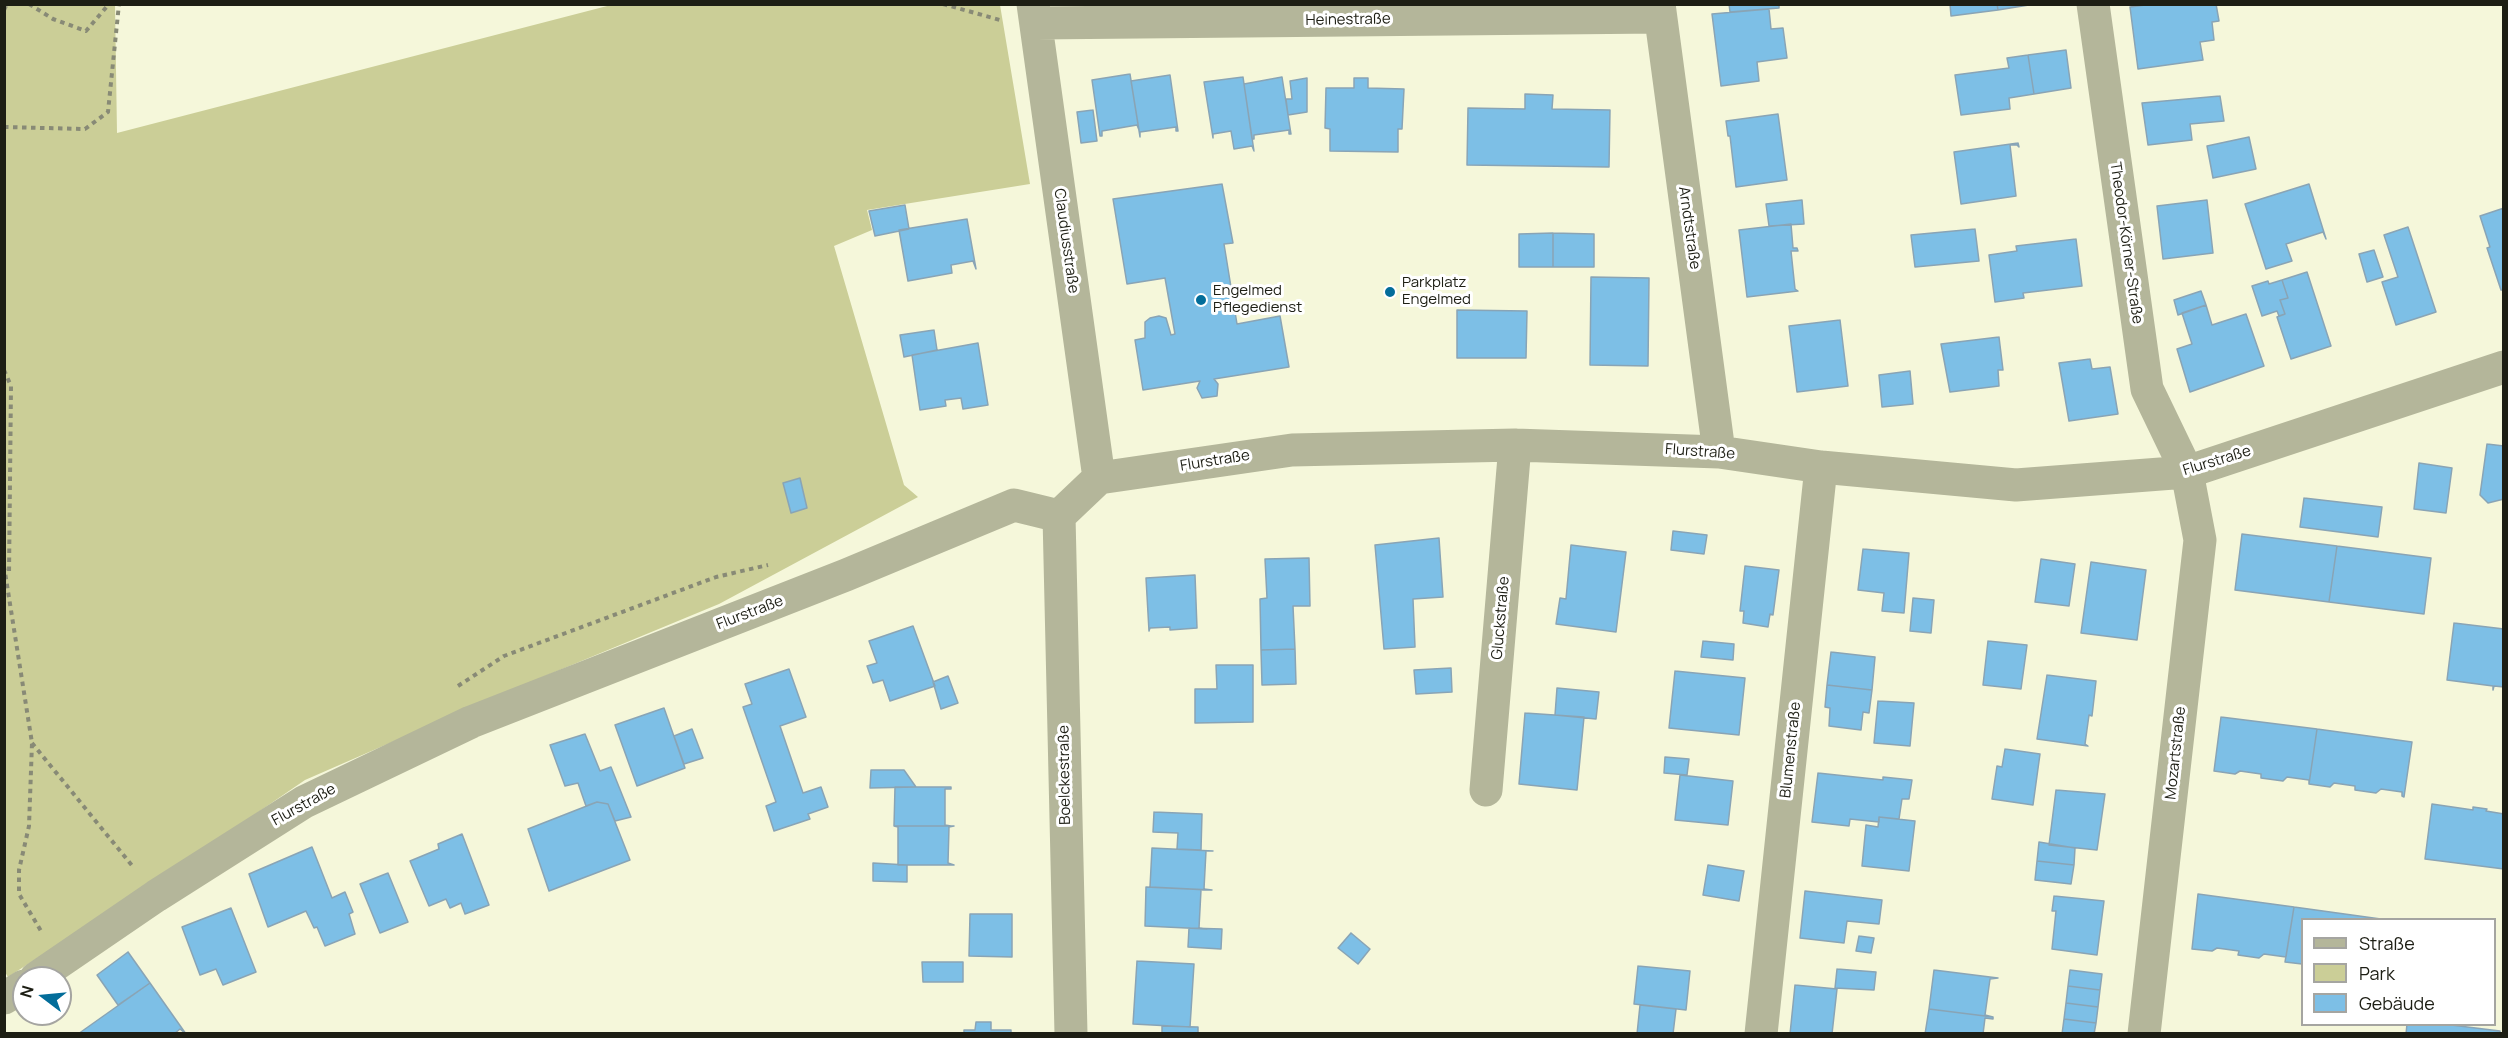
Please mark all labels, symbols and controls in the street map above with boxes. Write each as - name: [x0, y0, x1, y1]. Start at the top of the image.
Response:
- street label: Heinestraße: [1305, 10, 1391, 30]
- street label: Theodor-Körner-Straße: [2106, 161, 2146, 325]
- street label: Arndtstraße: [1674, 185, 1704, 271]
- street label: Claudiusstraße: [1050, 187, 1082, 295]
- place label: Parkplatz Engelmed: [1402, 274, 1471, 309]
- place label: Engelmed Pflegedienst: [1213, 282, 1302, 317]
- marker: Parkplatz Engelmed: [1383, 285, 1397, 299]
- marker: Engelmed Pflegedienst: [1194, 293, 1208, 307]
- street label: Flurstraße: [1664, 441, 1736, 463]
- street label: Flurstraße: [2181, 442, 2253, 480]
- street label: Flurstraße: [1179, 447, 1251, 475]
- street label: Gluckstraße: [1488, 576, 1514, 660]
- street label: Flurstraße: [714, 592, 786, 634]
- street label: Blumenstraße: [1777, 701, 1805, 799]
- street label: Mozartstraße: [2162, 706, 2190, 800]
- street label: Boelckestraße: [1055, 725, 1075, 825]
- street label: Flurstraße: [269, 780, 339, 830]
- legend: [2301, 918, 2496, 1026]
- text: Straße: [2359, 931, 2415, 955]
- text: Park: [2359, 961, 2395, 985]
- north arrow: [12, 966, 72, 1026]
- text: N: [14, 983, 39, 1000]
- text: Gebäude: [2359, 991, 2435, 1015]

